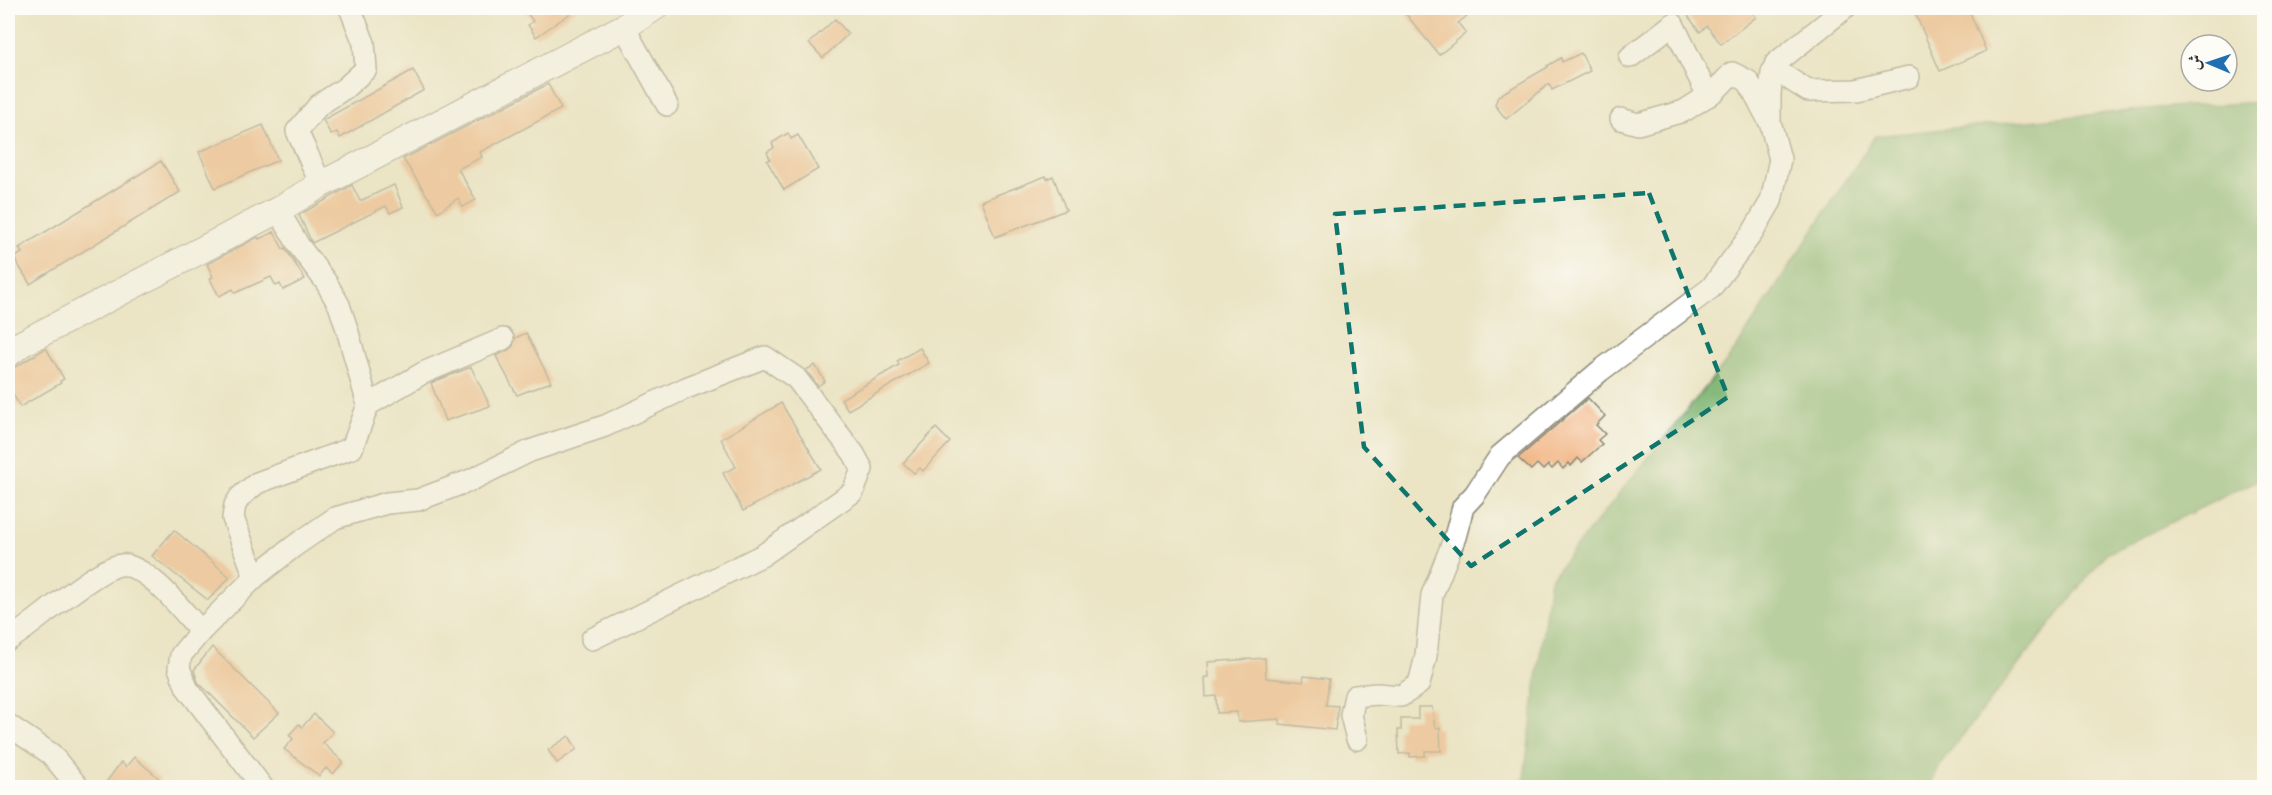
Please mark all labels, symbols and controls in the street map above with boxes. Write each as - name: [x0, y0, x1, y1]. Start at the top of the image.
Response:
- north arrow: [2179, 33, 2239, 93]
- text: ش: [2188, 54, 2204, 71]

